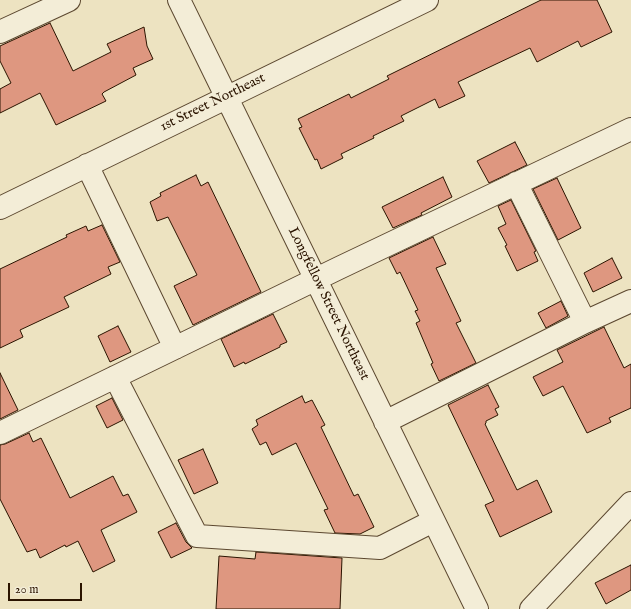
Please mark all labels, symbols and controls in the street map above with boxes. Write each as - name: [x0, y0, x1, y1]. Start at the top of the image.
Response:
- street label: 1st Street Northeast: [158, 70, 268, 136]
- street label: Longfellow Street Northeast: [284, 225, 372, 383]
- scale bar: [10, 575, 84, 601]
- text: 20 m: [15, 582, 38, 597]

